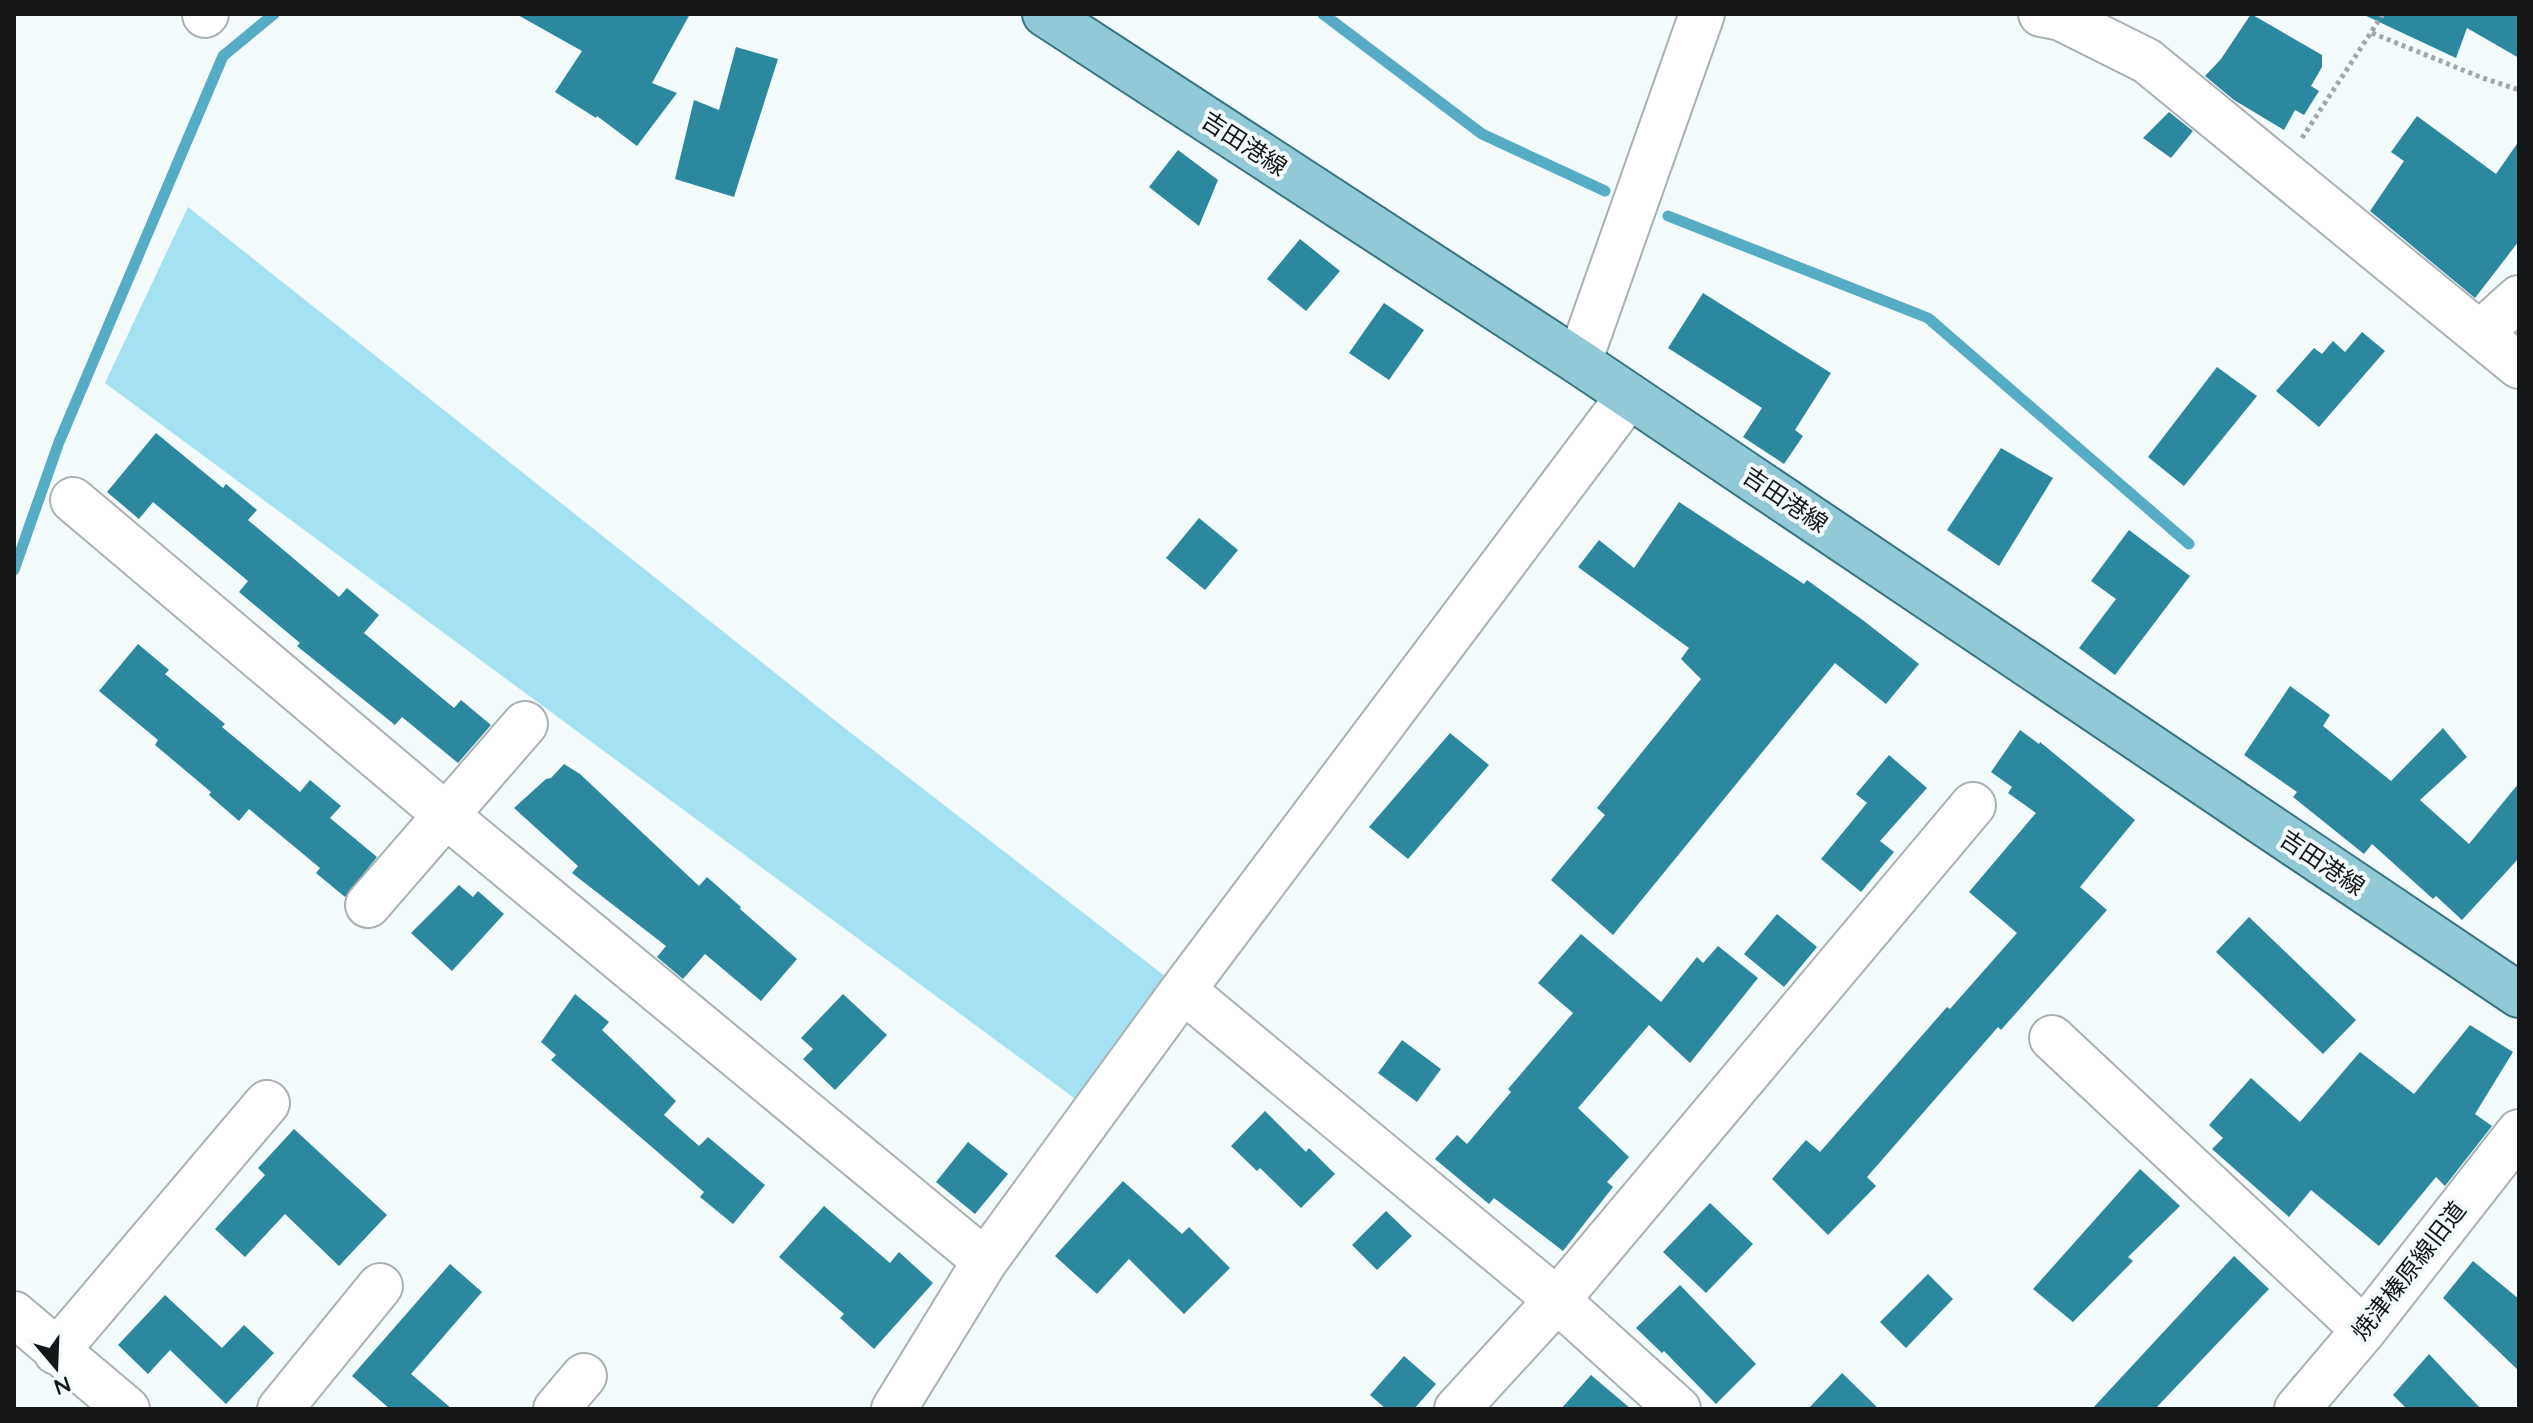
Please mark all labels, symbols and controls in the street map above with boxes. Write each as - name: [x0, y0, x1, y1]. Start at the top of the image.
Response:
- street label: 吉田港線: [1196, 104, 1293, 182]
- street label: 吉田港線: [1737, 460, 1834, 538]
- street label: 吉田港線: [2274, 823, 2371, 901]
- street label: 焼津榛原線旧道: [2345, 1195, 2472, 1346]
- north arrow: [16, 1327, 96, 1407]
- text: N: [50, 1370, 75, 1402]

